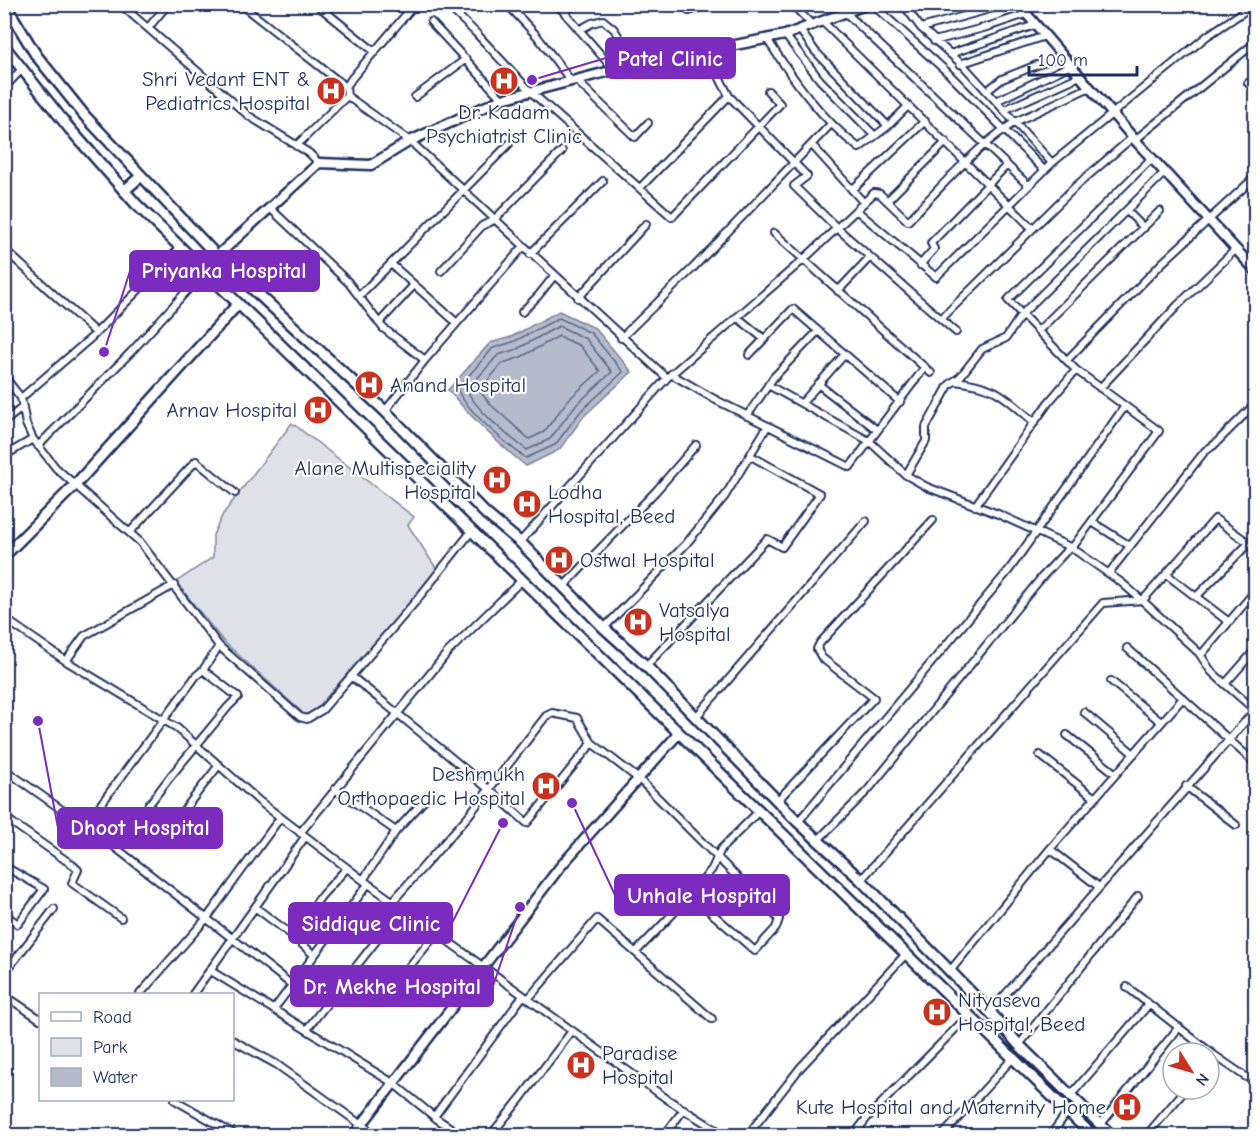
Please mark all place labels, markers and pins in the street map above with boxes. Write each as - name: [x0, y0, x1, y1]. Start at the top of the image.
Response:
- callout: Patel Clinic: [606, 38, 735, 78]
- hospital icon: Dr. Kadam Psychiatrist Clinic: [488, 65, 520, 97]
- place label: Shri Vedant ENT & Pediatrics Hospital: [142, 67, 310, 115]
- hospital icon: Shri Vedant ENT & Pediatrics Hospital: [315, 75, 347, 107]
- place label: Dr. Kadam Psychiatrist Clinic: [426, 100, 582, 148]
- callout: Priyanka Hospital: [130, 251, 319, 291]
- hospital icon: Anand Hospital: [353, 369, 385, 401]
- place label: Anand Hospital: [390, 373, 526, 397]
- hospital icon: Arnav Hospital: [302, 394, 334, 426]
- place label: Arnav Hospital: [167, 398, 297, 422]
- place label: Alane Multispeciality Hospital: [295, 456, 477, 504]
- hospital icon: Alane Multispeciality Hospital: [481, 464, 513, 496]
- place label: Lodha Hospital, Beed: [548, 480, 675, 528]
- hospital icon: Lodha Hospital, Beed: [511, 488, 543, 520]
- hospital icon: Ostwal Hospital: [543, 544, 575, 576]
- place label: Ostwal Hospital: [580, 548, 715, 572]
- place label: Vatsalya Hospital: [659, 598, 731, 646]
- hospital icon: Vatsalya Hospital: [622, 606, 654, 638]
- place label: Deshmukh Orthopaedic Hospital: [338, 762, 525, 810]
- hospital icon: Deshmukh Orthopaedic Hospital: [530, 770, 562, 802]
- callout: Dhoot Hospital: [58, 808, 222, 848]
- callout: Unhale Hospital: [615, 875, 789, 915]
- callout: Siddique Clinic: [289, 903, 452, 943]
- callout: Dr. Mekhe Hospital: [291, 966, 493, 1006]
- place label: Nityaseva Hospital, Beed: [958, 988, 1085, 1036]
- hospital icon: Nityaseva Hospital, Beed: [921, 996, 953, 1028]
- place label: Paradise Hospital: [602, 1041, 678, 1089]
- hospital icon: Paradise Hospital: [565, 1049, 597, 1081]
- hospital icon: Kute Hospital and Maternity Home: [1111, 1091, 1143, 1123]
- place label: Kute Hospital and Maternity Home: [796, 1095, 1106, 1119]

